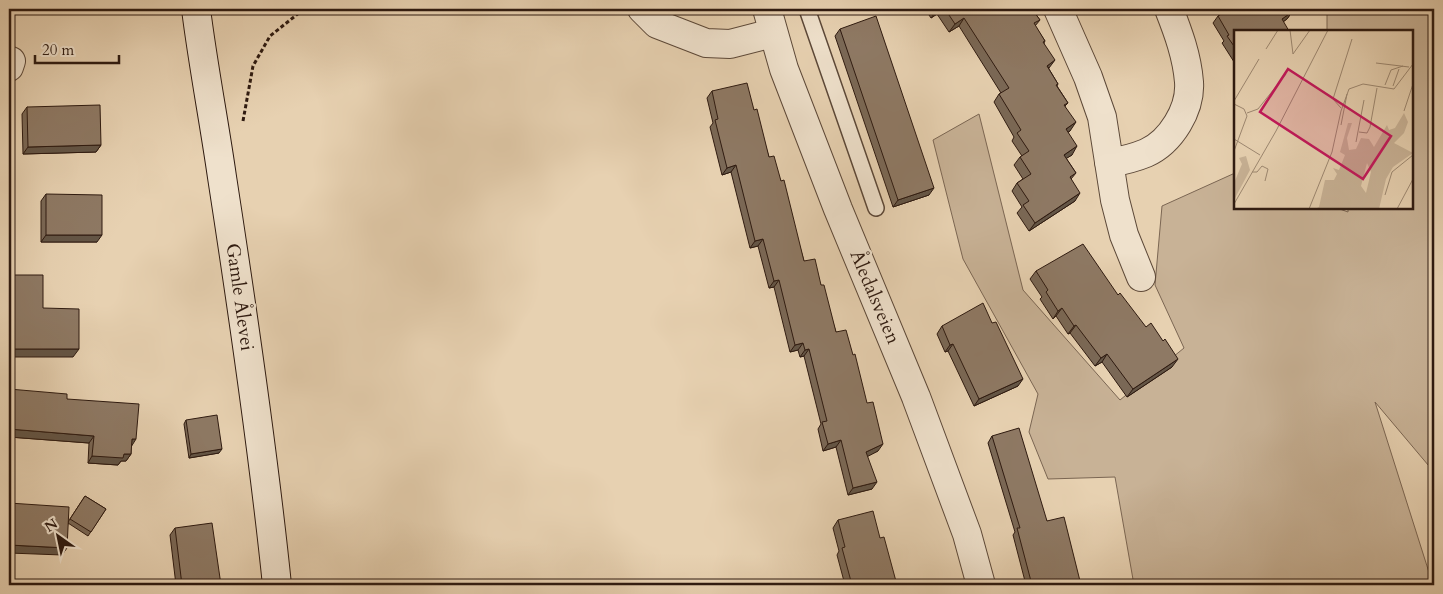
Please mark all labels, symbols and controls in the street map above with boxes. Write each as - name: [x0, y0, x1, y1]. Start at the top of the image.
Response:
- inset map: [1234, 30, 1413, 209]
- scale bar: [35, 32, 119, 64]
- text: 20 m: [42, 40, 74, 60]
- street label: Gamle Ålevei: [220, 241, 260, 353]
- street label: Åledalsveien: [844, 246, 906, 348]
- north arrow: [32, 512, 82, 562]
- text: N: [41, 514, 61, 537]

